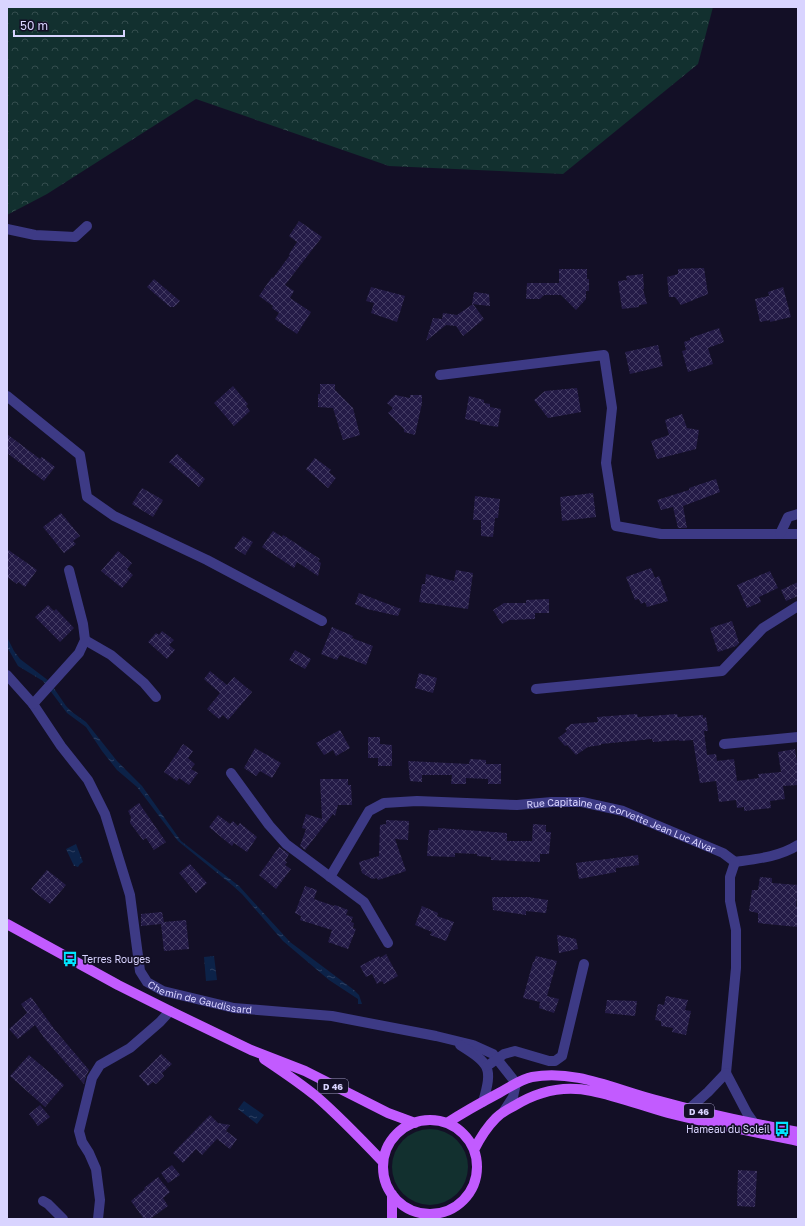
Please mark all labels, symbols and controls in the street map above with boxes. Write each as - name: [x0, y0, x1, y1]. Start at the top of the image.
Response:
- scale bar: [14, 12, 124, 38]
- text: 50 m: [20, 18, 48, 33]
- street label: Rue Capitaine de Corvette Jean Luc Alvar: [526, 796, 718, 855]
- bus stop icon: Terres Rouges: [61, 950, 79, 968]
- place label: Terres Rouges: [82, 953, 150, 965]
- street label: Chemin de Gaudissard: [146, 978, 252, 1015]
- road number: D 46: [318, 1079, 348, 1093]
- road number: D 46: [684, 1104, 714, 1118]
- bus stop icon: Hameau du Soleil: [773, 1120, 791, 1138]
- place label: Hameau du Soleil: [686, 1123, 770, 1135]

